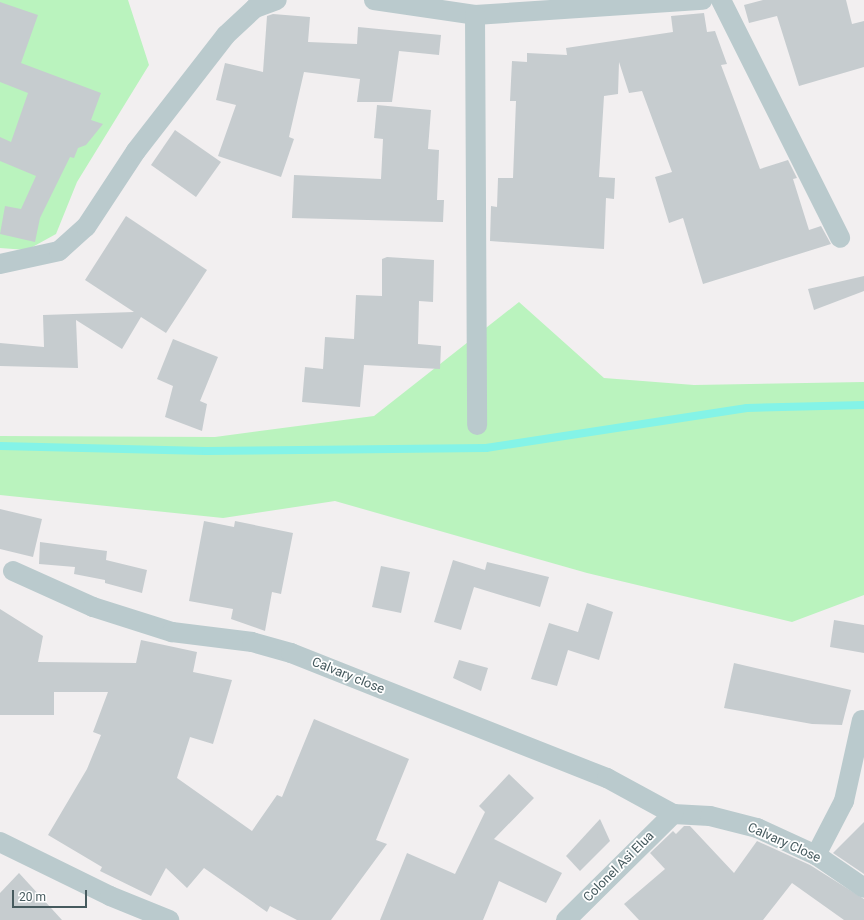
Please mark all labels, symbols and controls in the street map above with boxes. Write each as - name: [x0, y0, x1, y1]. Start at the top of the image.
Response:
- street label: Calvary close: [309, 654, 387, 698]
- street label: Calvary Close: [745, 820, 823, 866]
- street label: Colonel Asi Elua: [581, 829, 657, 905]
- scale bar: [14, 882, 89, 908]
- text: 20 m: [19, 890, 46, 904]

